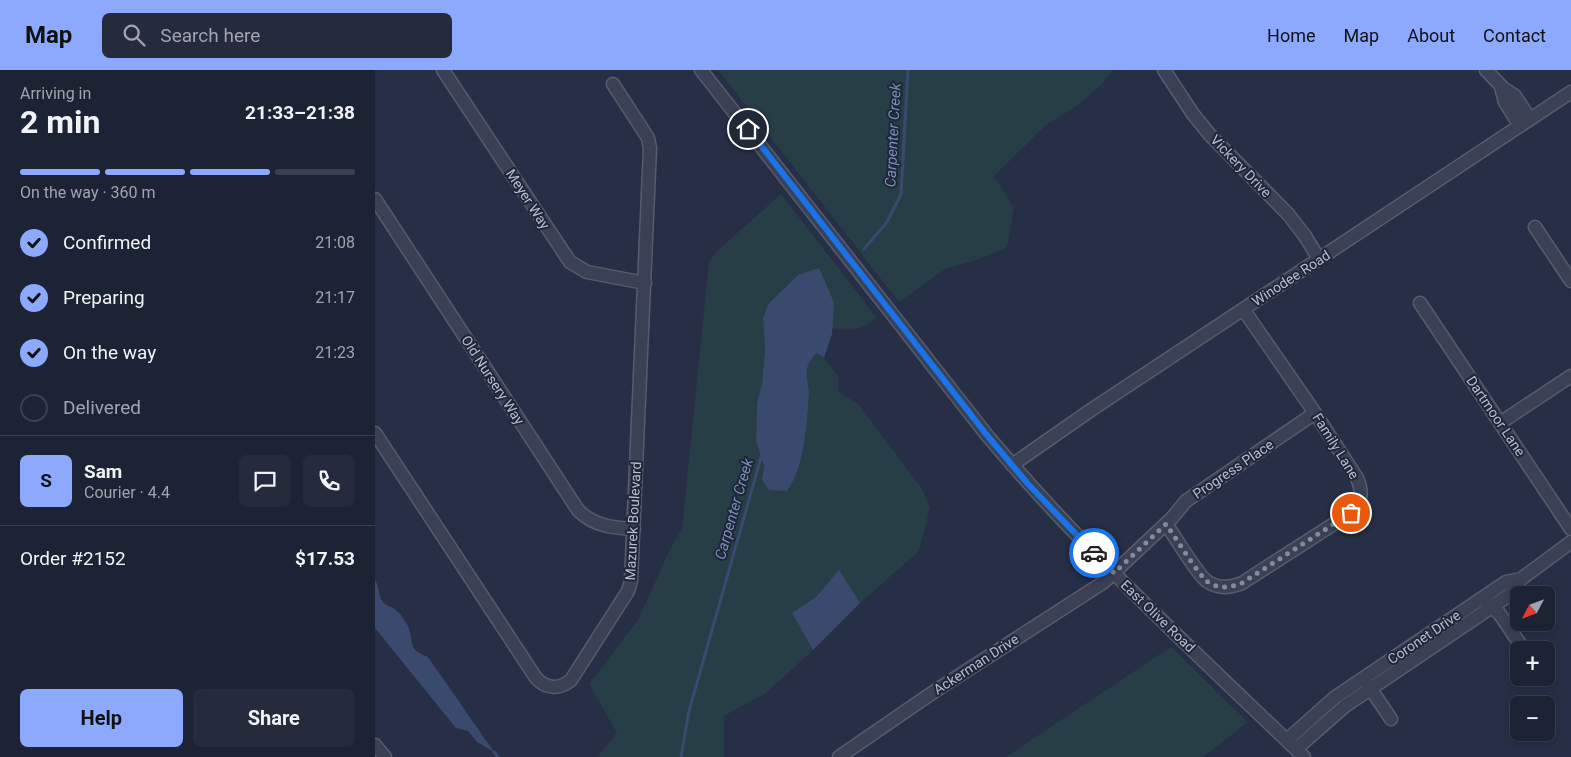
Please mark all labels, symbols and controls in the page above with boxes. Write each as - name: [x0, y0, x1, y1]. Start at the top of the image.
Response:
- search box: [102, 13, 452, 58]
- text: Map: [25, 21, 72, 49]
- icon: search: [120, 21, 148, 49]
- text: Search here: [160, 24, 260, 47]
- text: Home: [1267, 25, 1316, 46]
- text: Map: [1344, 25, 1379, 46]
- text: About: [1407, 25, 1455, 46]
- text: Contact: [1483, 25, 1546, 46]
- water label: Carpenter Creek: [881, 82, 905, 188]
- text: Arriving in: [20, 84, 91, 103]
- text: 21:33–21:38: [245, 101, 355, 124]
- text: 2 min: [20, 103, 100, 141]
- pin: [727, 108, 769, 150]
- icon: home: [734, 115, 762, 143]
- street label: Vickery Drive: [1207, 132, 1275, 200]
- street label: Meyer Way: [503, 166, 553, 232]
- text: On the way · 360 m: [20, 183, 156, 202]
- icon: check: [20, 229, 48, 257]
- text: Confirmed: [63, 231, 151, 254]
- text: 21:08: [315, 233, 355, 252]
- street label: Winodee Road: [1249, 247, 1333, 309]
- icon: check: [20, 284, 48, 312]
- text: Preparing: [63, 286, 145, 309]
- text: 21:17: [315, 288, 355, 307]
- street label: Old Nursery Way: [458, 333, 528, 428]
- icon: check: [20, 339, 48, 367]
- text: On the way: [63, 341, 156, 364]
- text: 21:23: [315, 343, 355, 362]
- street label: Dartmoor Lane: [1463, 373, 1529, 459]
- text: Delivered: [63, 396, 141, 419]
- street label: Family Lane: [1309, 410, 1363, 482]
- street label: Progress Place: [1190, 436, 1276, 502]
- button: chat: [239, 455, 291, 507]
- button: phone: [303, 455, 355, 507]
- water label: Carpenter Creek: [711, 456, 757, 562]
- text: Sam: [84, 460, 122, 483]
- street label: Mazurek Boulevard: [622, 461, 644, 581]
- text: S: [40, 469, 52, 492]
- text: Courier · 4.4: [84, 483, 170, 502]
- pin: [1330, 492, 1372, 534]
- icon: bag: [1337, 499, 1365, 527]
- courier: [1069, 528, 1119, 578]
- icon: car: [1080, 539, 1108, 567]
- text: Order #2152: [20, 547, 126, 570]
- text: $17.53: [295, 547, 355, 570]
- street label: East Olive Road: [1118, 577, 1198, 655]
- north arrow: [1510, 586, 1555, 631]
- map controls: [1510, 586, 1555, 741]
- street label: Coronet Drive: [1385, 607, 1463, 667]
- street label: Ackerman Drive: [930, 631, 1022, 697]
- button: +: [1510, 641, 1555, 686]
- button: Help: [20, 689, 183, 747]
- button: Share: [193, 689, 355, 747]
- button: −: [1510, 696, 1555, 741]

